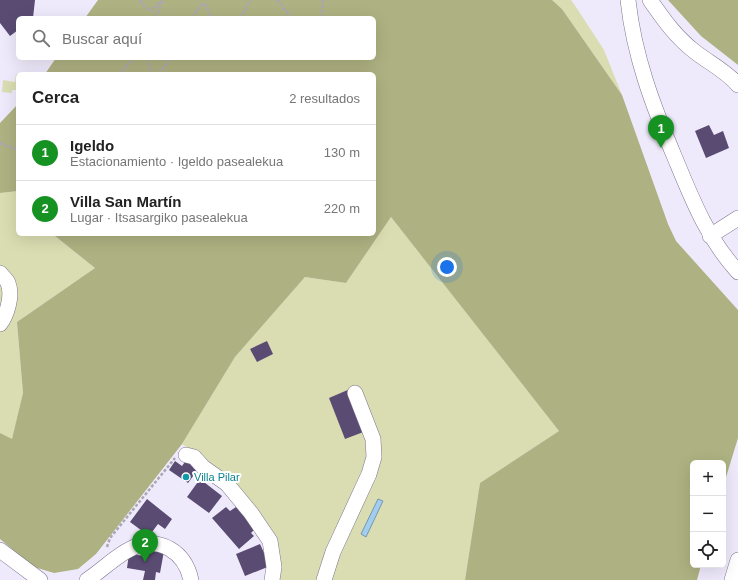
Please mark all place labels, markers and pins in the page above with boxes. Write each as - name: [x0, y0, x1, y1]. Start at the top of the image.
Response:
- pin: 1: [648, 115, 674, 148]
- place label: Villa Pilar: [194, 471, 240, 483]
- marker: Villa Pilar: [181, 472, 191, 482]
- pin: 2: [132, 529, 158, 562]

